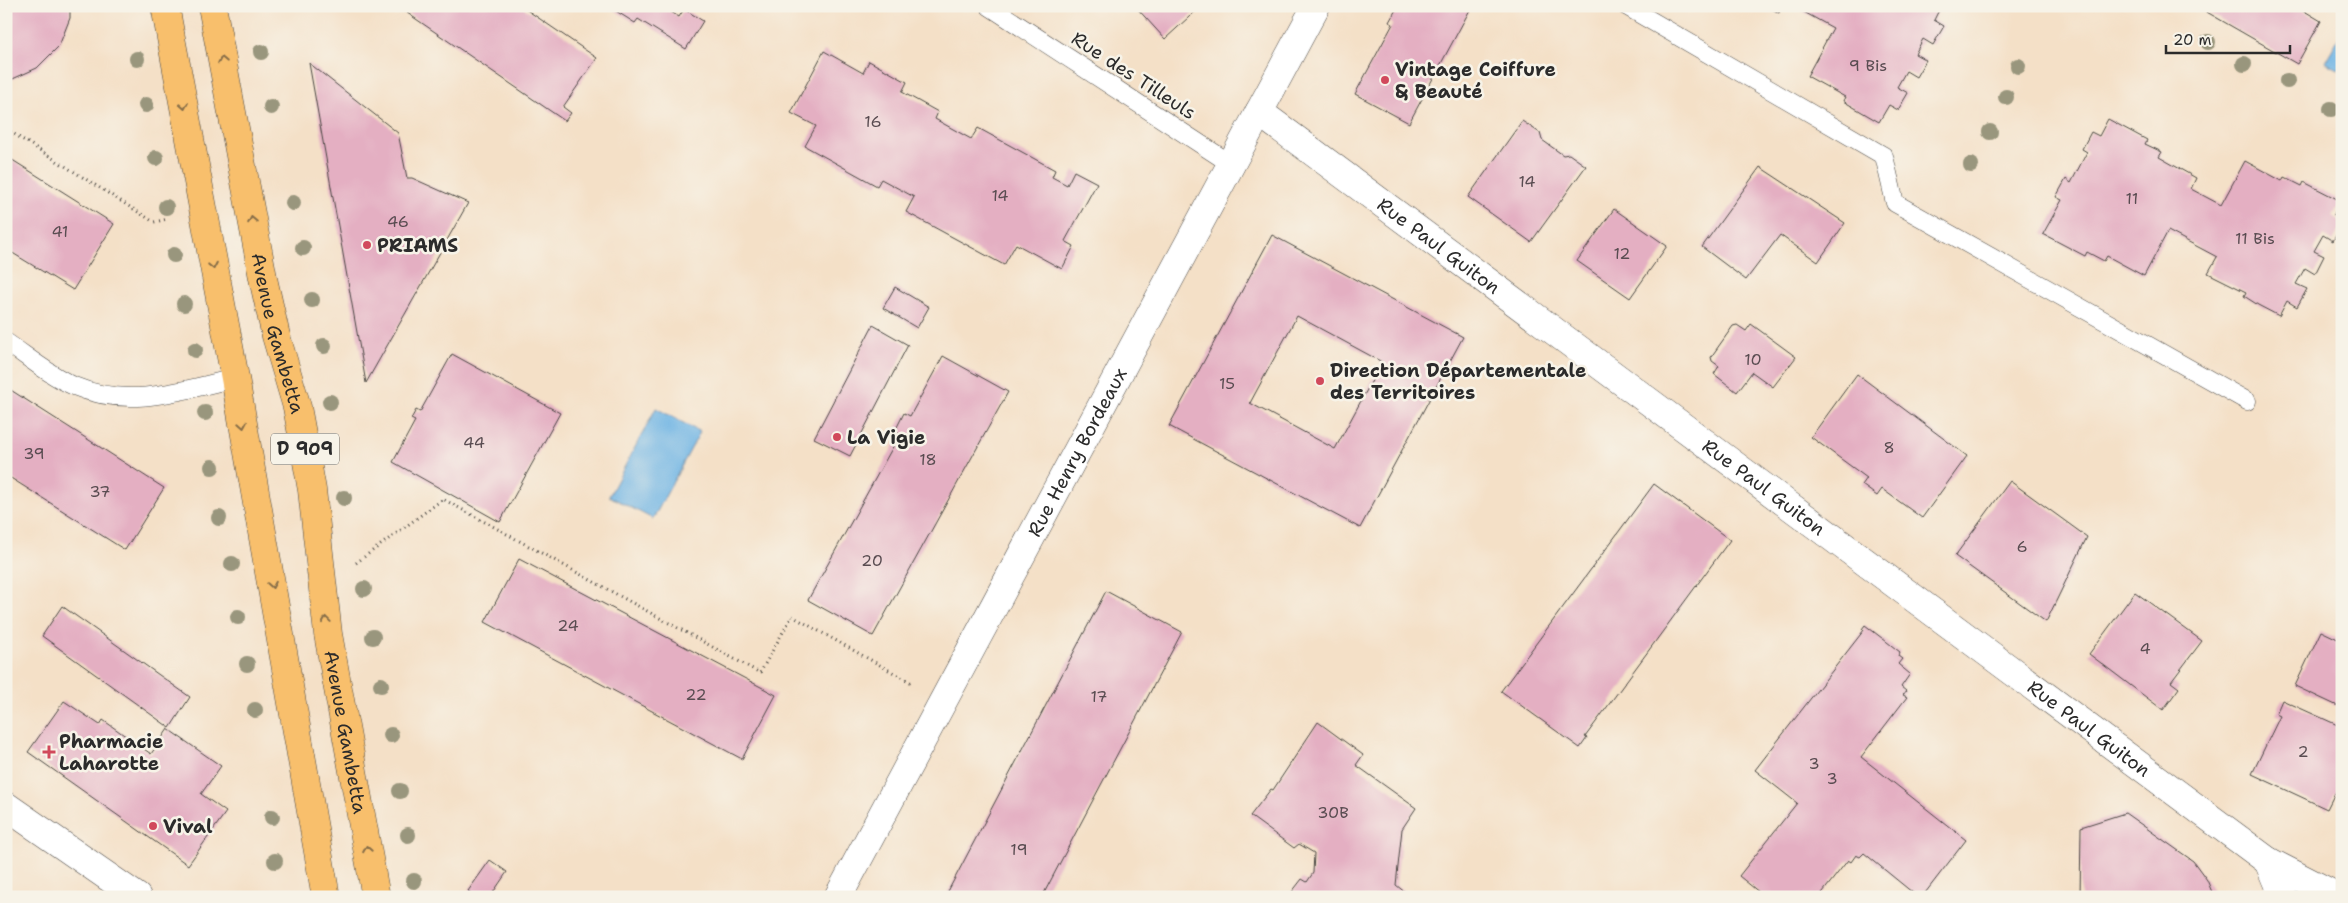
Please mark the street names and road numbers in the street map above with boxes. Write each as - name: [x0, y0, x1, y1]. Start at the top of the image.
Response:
- street label: Rue des Tilleuls: [1067, 26, 1201, 125]
- street label: Rue Paul Guiton: [1372, 192, 1505, 300]
- street label: Avenue Gambetta: [246, 251, 310, 416]
- street label: Rue Henry Bordeaux: [1022, 363, 1133, 541]
- street label: Rue Paul Guiton: [1697, 433, 1830, 541]
- road number: D 909: [271, 434, 339, 464]
- street label: Avenue Gambetta: [318, 648, 373, 816]
- street label: Rue Paul Guiton: [2022, 675, 2155, 783]

